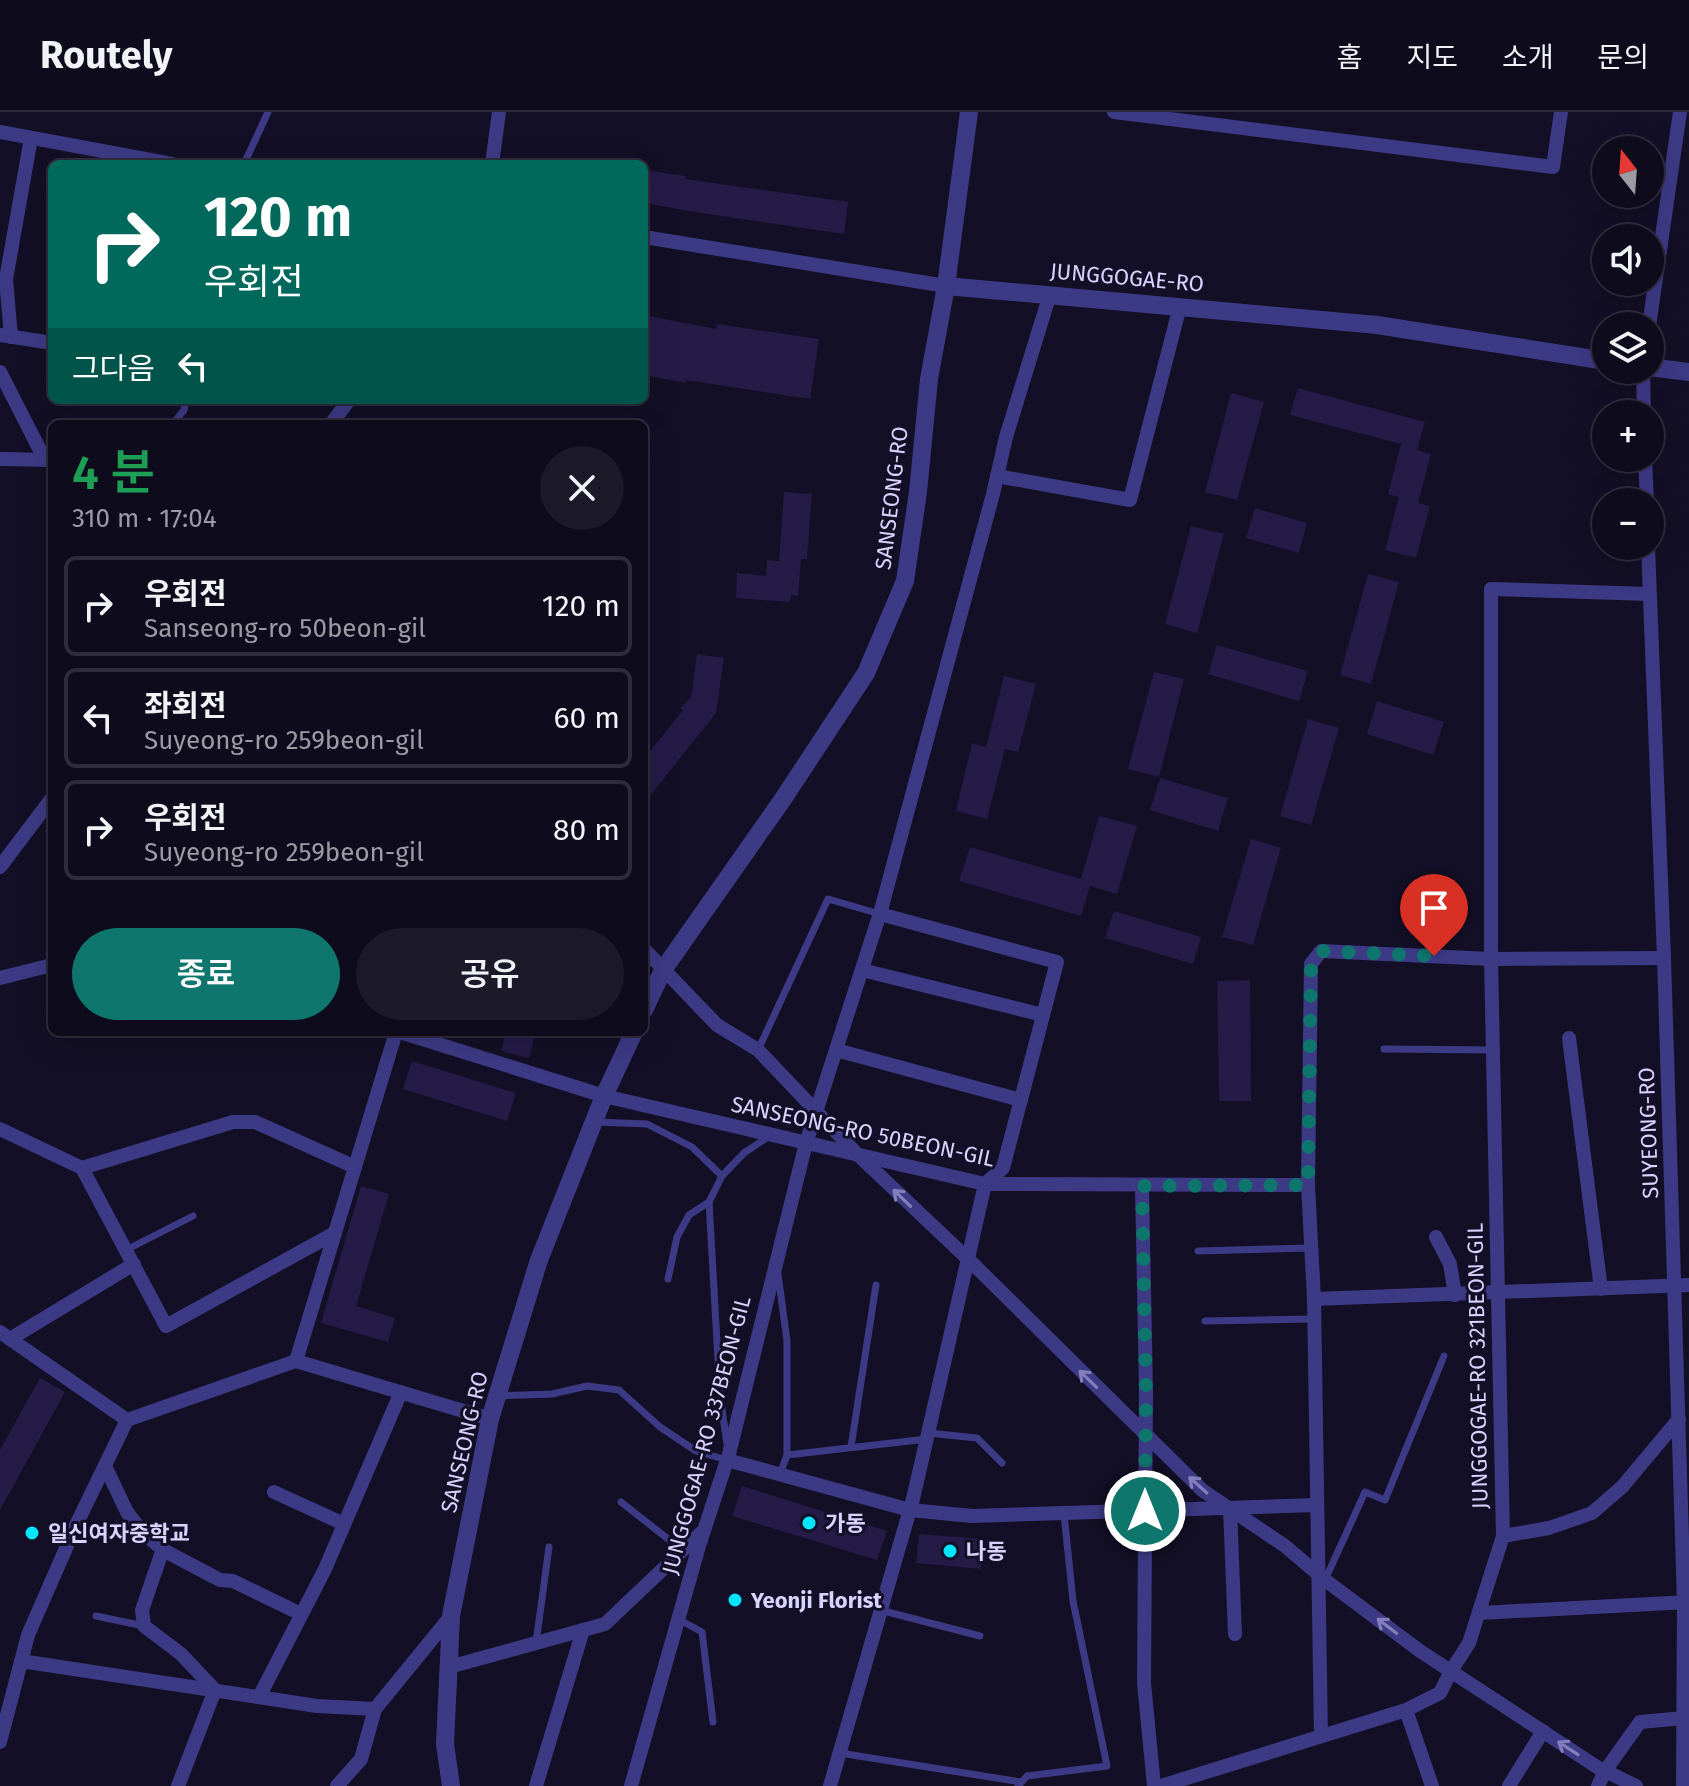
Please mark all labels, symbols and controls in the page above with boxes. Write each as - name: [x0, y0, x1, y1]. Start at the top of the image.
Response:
- text: Routely: [40, 32, 172, 78]
- text: 홈: [1337, 41, 1362, 74]
- text: 지도: [1406, 41, 1458, 74]
- text: 소개: [1502, 41, 1553, 74]
- text: 문의: [1597, 41, 1649, 74]
- north arrow: [1592, 136, 1664, 208]
- map controls: [1592, 136, 1664, 560]
- text: 120 m: [204, 184, 352, 251]
- icon: right: [72, 192, 176, 296]
- button: sound: [1592, 224, 1664, 296]
- street label: JUNGGOGAE-RO: [1049, 257, 1205, 298]
- text: 우회전: [204, 260, 303, 304]
- button: layers: [1592, 312, 1664, 384]
- icon: left: [171, 344, 215, 388]
- text: 그다음: [72, 351, 155, 387]
- button: +: [1592, 400, 1664, 472]
- street label: SANSEONG-RO: [869, 425, 914, 571]
- text: 4 분: [72, 444, 155, 502]
- button: close: [540, 446, 624, 530]
- button: −: [1592, 488, 1664, 560]
- text: 310 m · 17:04: [72, 503, 217, 534]
- text: 우회전: [144, 576, 227, 612]
- icon: right: [76, 584, 120, 628]
- text: 120 m: [542, 588, 620, 624]
- text: Sanseong-ro 50beon-gil: [144, 613, 426, 644]
- text: 좌회전: [144, 688, 227, 724]
- icon: left: [76, 696, 120, 740]
- text: 60 m: [554, 700, 620, 736]
- text: Suyeong-ro 259beon-gil: [144, 725, 424, 756]
- text: 우회전: [144, 800, 227, 836]
- icon: right: [76, 808, 120, 852]
- text: 80 m: [553, 812, 620, 848]
- text: Suyeong-ro 259beon-gil: [144, 837, 424, 868]
- pin: [1400, 874, 1468, 956]
- icon: arrive: [1412, 886, 1456, 930]
- button: 종료: [72, 928, 340, 1020]
- button: 공유: [356, 928, 624, 1020]
- street label: SUYEONG-RO: [1633, 1067, 1664, 1199]
- street label: SANSEONG-RO 50BEON-GIL: [729, 1090, 997, 1173]
- one-way arrow: [893, 1189, 912, 1208]
- street label: JUNGGOGAE-RO 321BEON-GIL: [1462, 1223, 1493, 1509]
- street label: JUNGGOGAE-RO 337BEON-GIL: [656, 1293, 757, 1577]
- street label: SANSEONG-RO: [435, 1369, 494, 1515]
- one-way arrow: [1078, 1370, 1098, 1389]
- position arrow: [1103, 1469, 1187, 1553]
- one-way arrow: [1189, 1476, 1209, 1494]
- place label: 가동: [825, 1510, 865, 1537]
- marker: 가동: [800, 1514, 818, 1532]
- place label: 일신여자중학교: [48, 1520, 190, 1547]
- marker: 일신여자중학교: [23, 1524, 41, 1542]
- place label: 나동: [966, 1538, 1006, 1565]
- marker: 나동: [941, 1542, 959, 1560]
- place label: Yeonji Florist: [750, 1587, 882, 1614]
- marker: Yeonji Florist: [726, 1591, 744, 1609]
- one-way arrow: [1377, 1618, 1398, 1635]
- one-way arrow: [1558, 1740, 1580, 1756]

